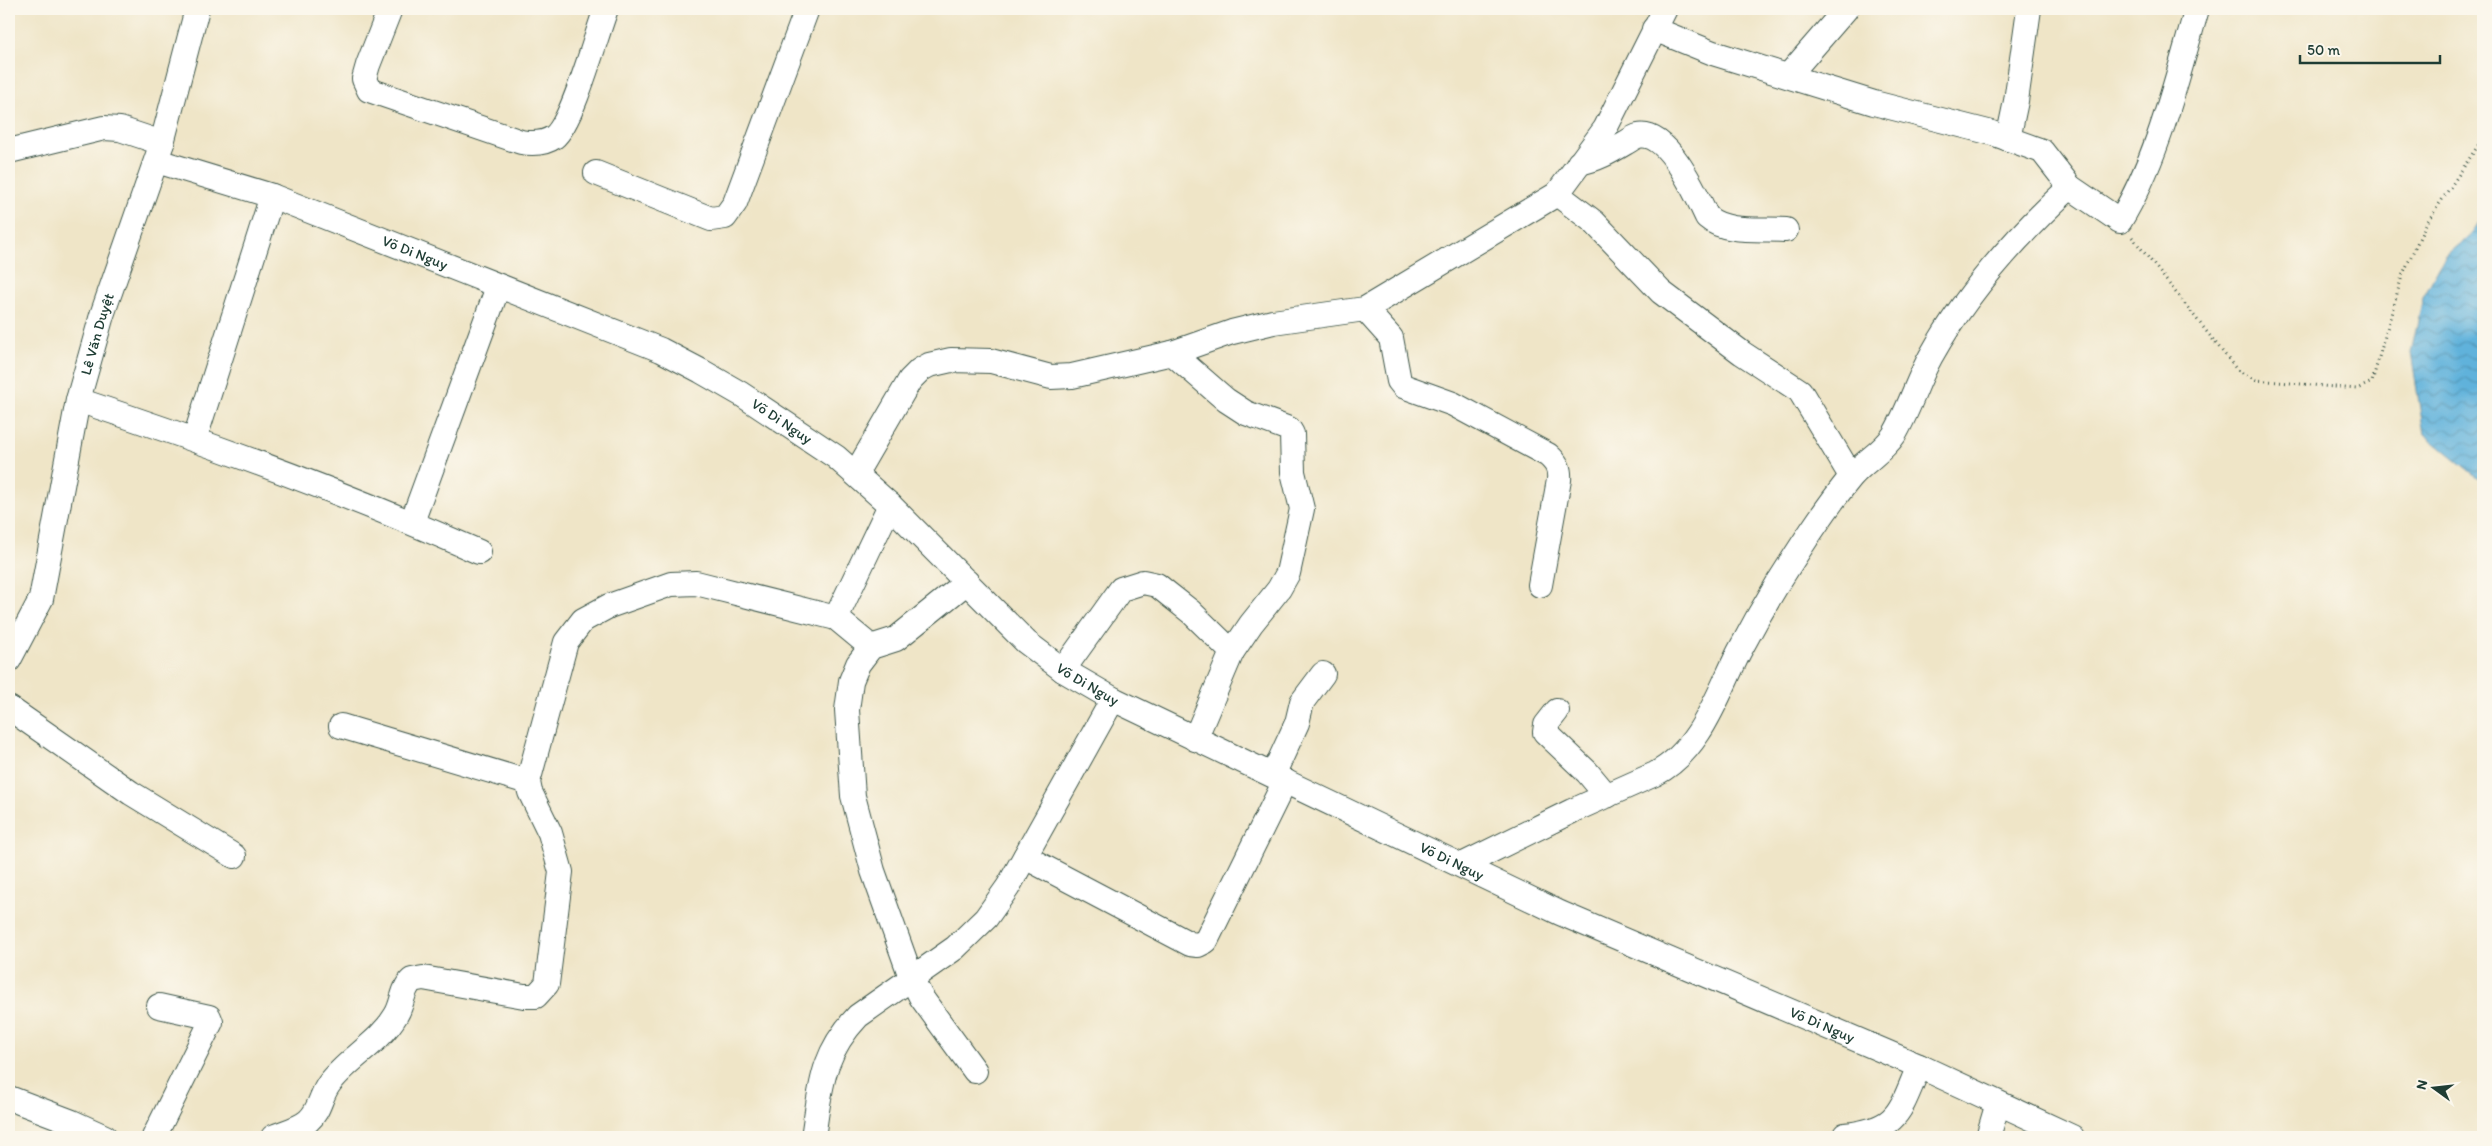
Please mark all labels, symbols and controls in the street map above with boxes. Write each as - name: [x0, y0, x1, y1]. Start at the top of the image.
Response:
- scale bar: [2300, 32, 2440, 64]
- text: 50 m: [2307, 41, 2340, 59]
- street label: Võ Di Nguy: [380, 232, 450, 274]
- street label: Lê Văn Duyệt: [76, 290, 118, 377]
- street label: Võ Di Nguy: [748, 395, 816, 448]
- street label: Võ Di Nguy: [1053, 659, 1122, 709]
- street label: Võ Di Nguy: [1417, 838, 1487, 884]
- street label: Võ Di Nguy: [1787, 1003, 1858, 1047]
- north arrow: [2410, 1064, 2460, 1114]
- text: N: [2412, 1078, 2431, 1092]

